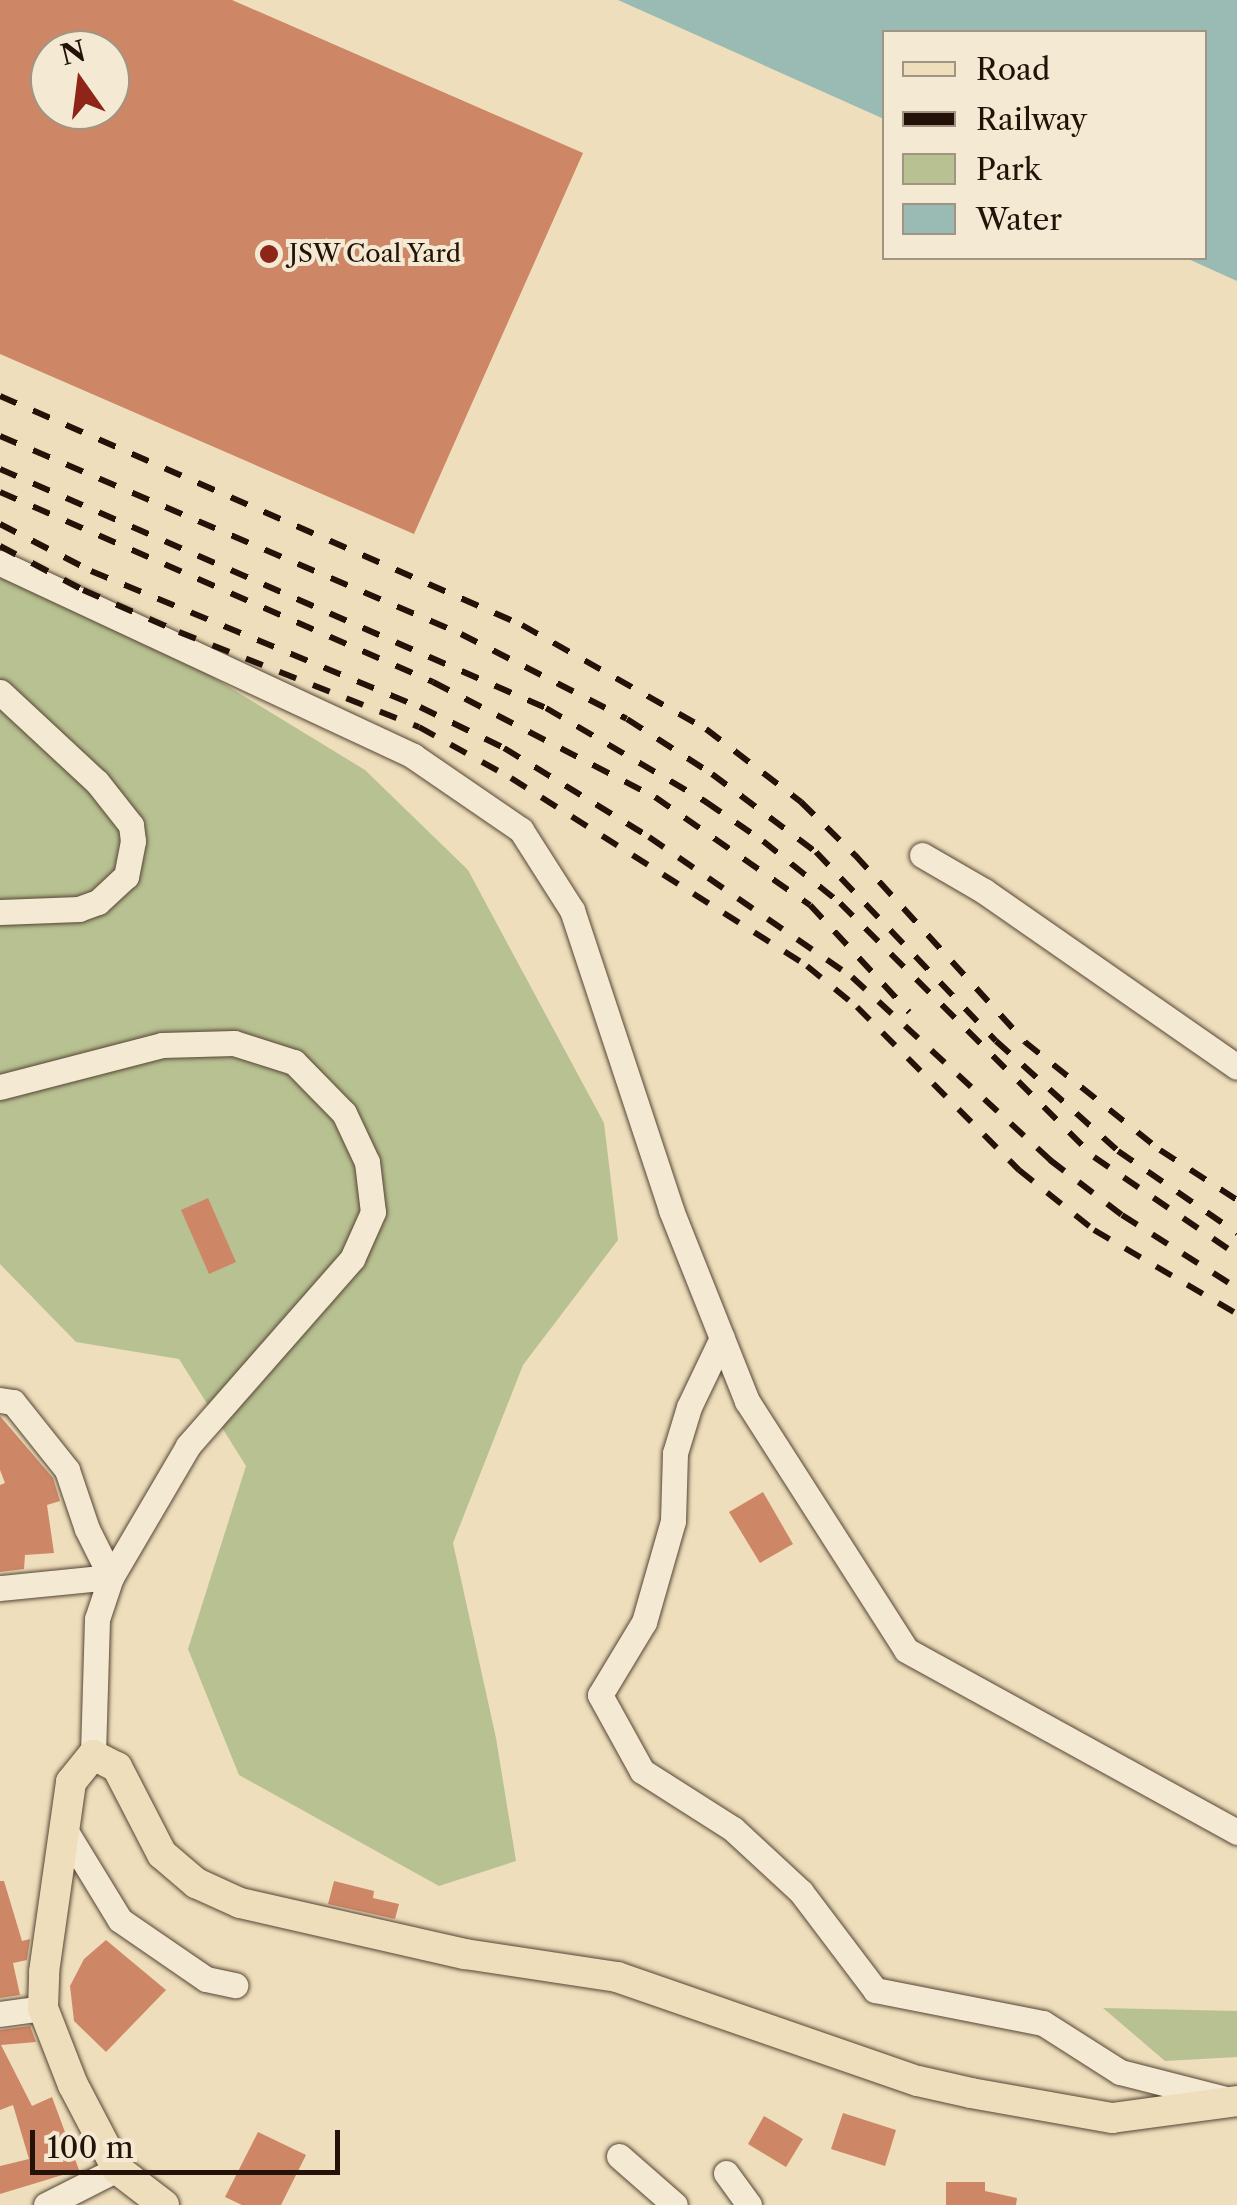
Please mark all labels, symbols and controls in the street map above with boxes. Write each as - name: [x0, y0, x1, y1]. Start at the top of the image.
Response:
- north arrow: [30, 30, 130, 130]
- legend: [882, 30, 1207, 260]
- text: N: [57, 33, 89, 72]
- text: Road: [976, 51, 1050, 88]
- text: Railway: [976, 101, 1087, 138]
- text: Park: [976, 151, 1041, 188]
- text: Water: [976, 201, 1062, 238]
- place label: JSW Coal Yard: [289, 239, 463, 269]
- marker: JSW Coal Yard: [258, 243, 280, 265]
- scale bar: [35, 2110, 345, 2172]
- text: 100 m: [47, 2129, 134, 2166]

